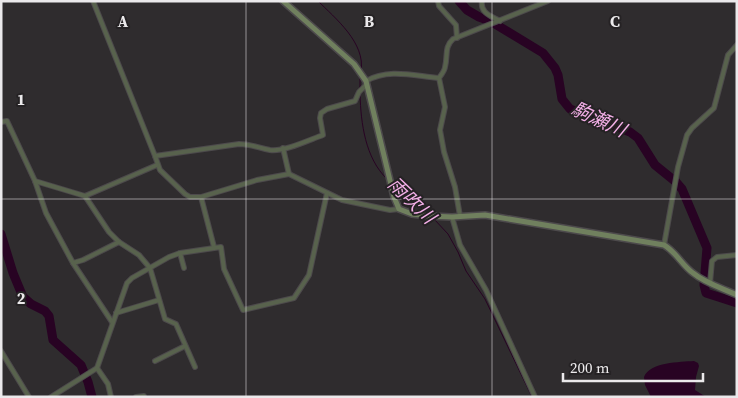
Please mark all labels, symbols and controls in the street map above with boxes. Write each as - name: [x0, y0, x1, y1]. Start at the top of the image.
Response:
- text: A: [118, 10, 129, 32]
- text: B: [364, 10, 375, 32]
- text: C: [610, 10, 620, 32]
- text: 1: [17, 88, 25, 110]
- water label: 駒瀬川: [568, 95, 632, 144]
- water label: 雨吹川: [382, 171, 443, 231]
- text: 2: [17, 287, 26, 309]
- scale bar: [563, 350, 703, 382]
- text: 200 m: [570, 357, 610, 378]

